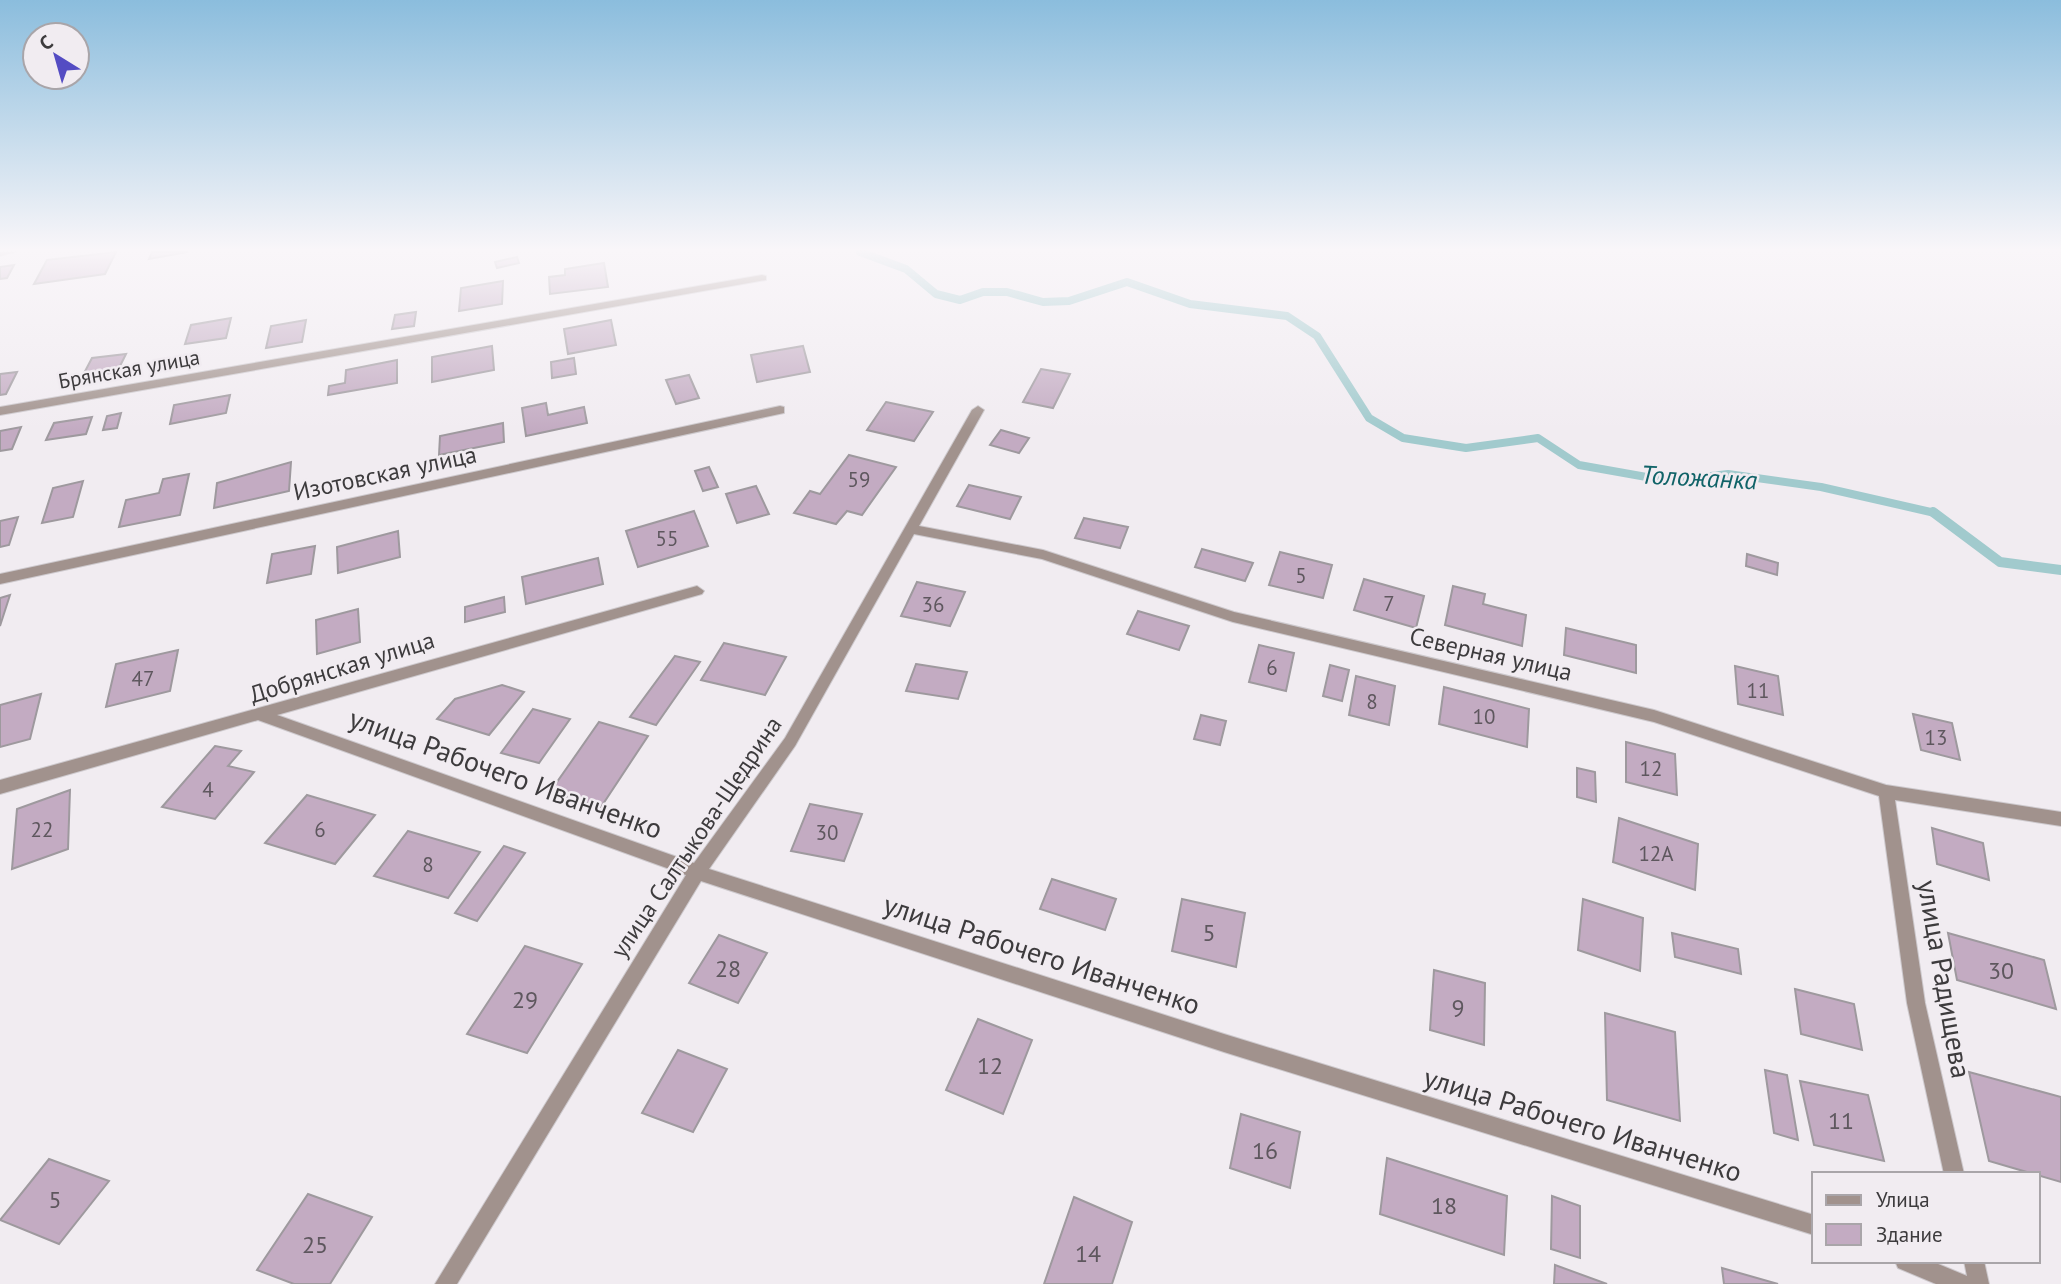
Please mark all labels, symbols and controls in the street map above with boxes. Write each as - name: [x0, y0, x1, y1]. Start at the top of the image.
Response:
- north arrow: [21, 21, 91, 91]
- text: С: [34, 29, 58, 55]
- street label: Брянская улица: [56, 343, 202, 395]
- street label: Изотовская улица: [291, 438, 479, 508]
- water label: Толожанка: [1640, 457, 1758, 497]
- house number: 59: [848, 466, 870, 493]
- house number: 55: [656, 525, 678, 552]
- house number: 5: [1295, 562, 1307, 589]
- house number: 7: [1383, 590, 1395, 617]
- house number: 36: [922, 591, 944, 618]
- street label: Северная улица: [1407, 620, 1575, 688]
- street label: Добрянская улица: [246, 624, 438, 710]
- house number: 6: [1266, 654, 1278, 681]
- house number: 47: [132, 665, 154, 692]
- house number: 11: [1747, 677, 1769, 704]
- house number: 8: [1366, 688, 1378, 715]
- street label: улица Рабочего Иванченко: [344, 699, 668, 847]
- house number: 10: [1473, 703, 1495, 730]
- street label: улица Салтыкова-Щедрина: [604, 710, 788, 964]
- house number: 13: [1925, 724, 1947, 751]
- house number: 12: [1640, 755, 1662, 782]
- house number: 4: [202, 776, 214, 803]
- house number: 22: [31, 816, 53, 843]
- house number: 6: [314, 816, 326, 843]
- house number: 30: [816, 819, 838, 846]
- house number: 12А: [1638, 840, 1674, 867]
- house number: 8: [422, 851, 434, 878]
- street label: улица Радищева: [1909, 877, 1981, 1081]
- street label: улица Рабочего Иванченко: [879, 885, 1205, 1023]
- house number: 5: [1202, 917, 1216, 948]
- house number: 28: [715, 953, 741, 984]
- house number: 30: [1988, 955, 2014, 986]
- house number: 29: [512, 984, 538, 1015]
- house number: 9: [1451, 992, 1465, 1023]
- house number: 12: [977, 1050, 1003, 1081]
- street label: улица Рабочего Иванченко: [1419, 1058, 1747, 1190]
- house number: 11: [1828, 1105, 1854, 1136]
- house number: 16: [1252, 1135, 1278, 1166]
- legend: [1812, 1172, 2040, 1263]
- house number: 5: [48, 1184, 62, 1215]
- text: Улица: [1876, 1186, 1930, 1213]
- house number: 18: [1431, 1190, 1457, 1221]
- text: Здание: [1876, 1221, 1943, 1248]
- house number: 25: [302, 1229, 328, 1260]
- house number: 14: [1075, 1238, 1101, 1269]

